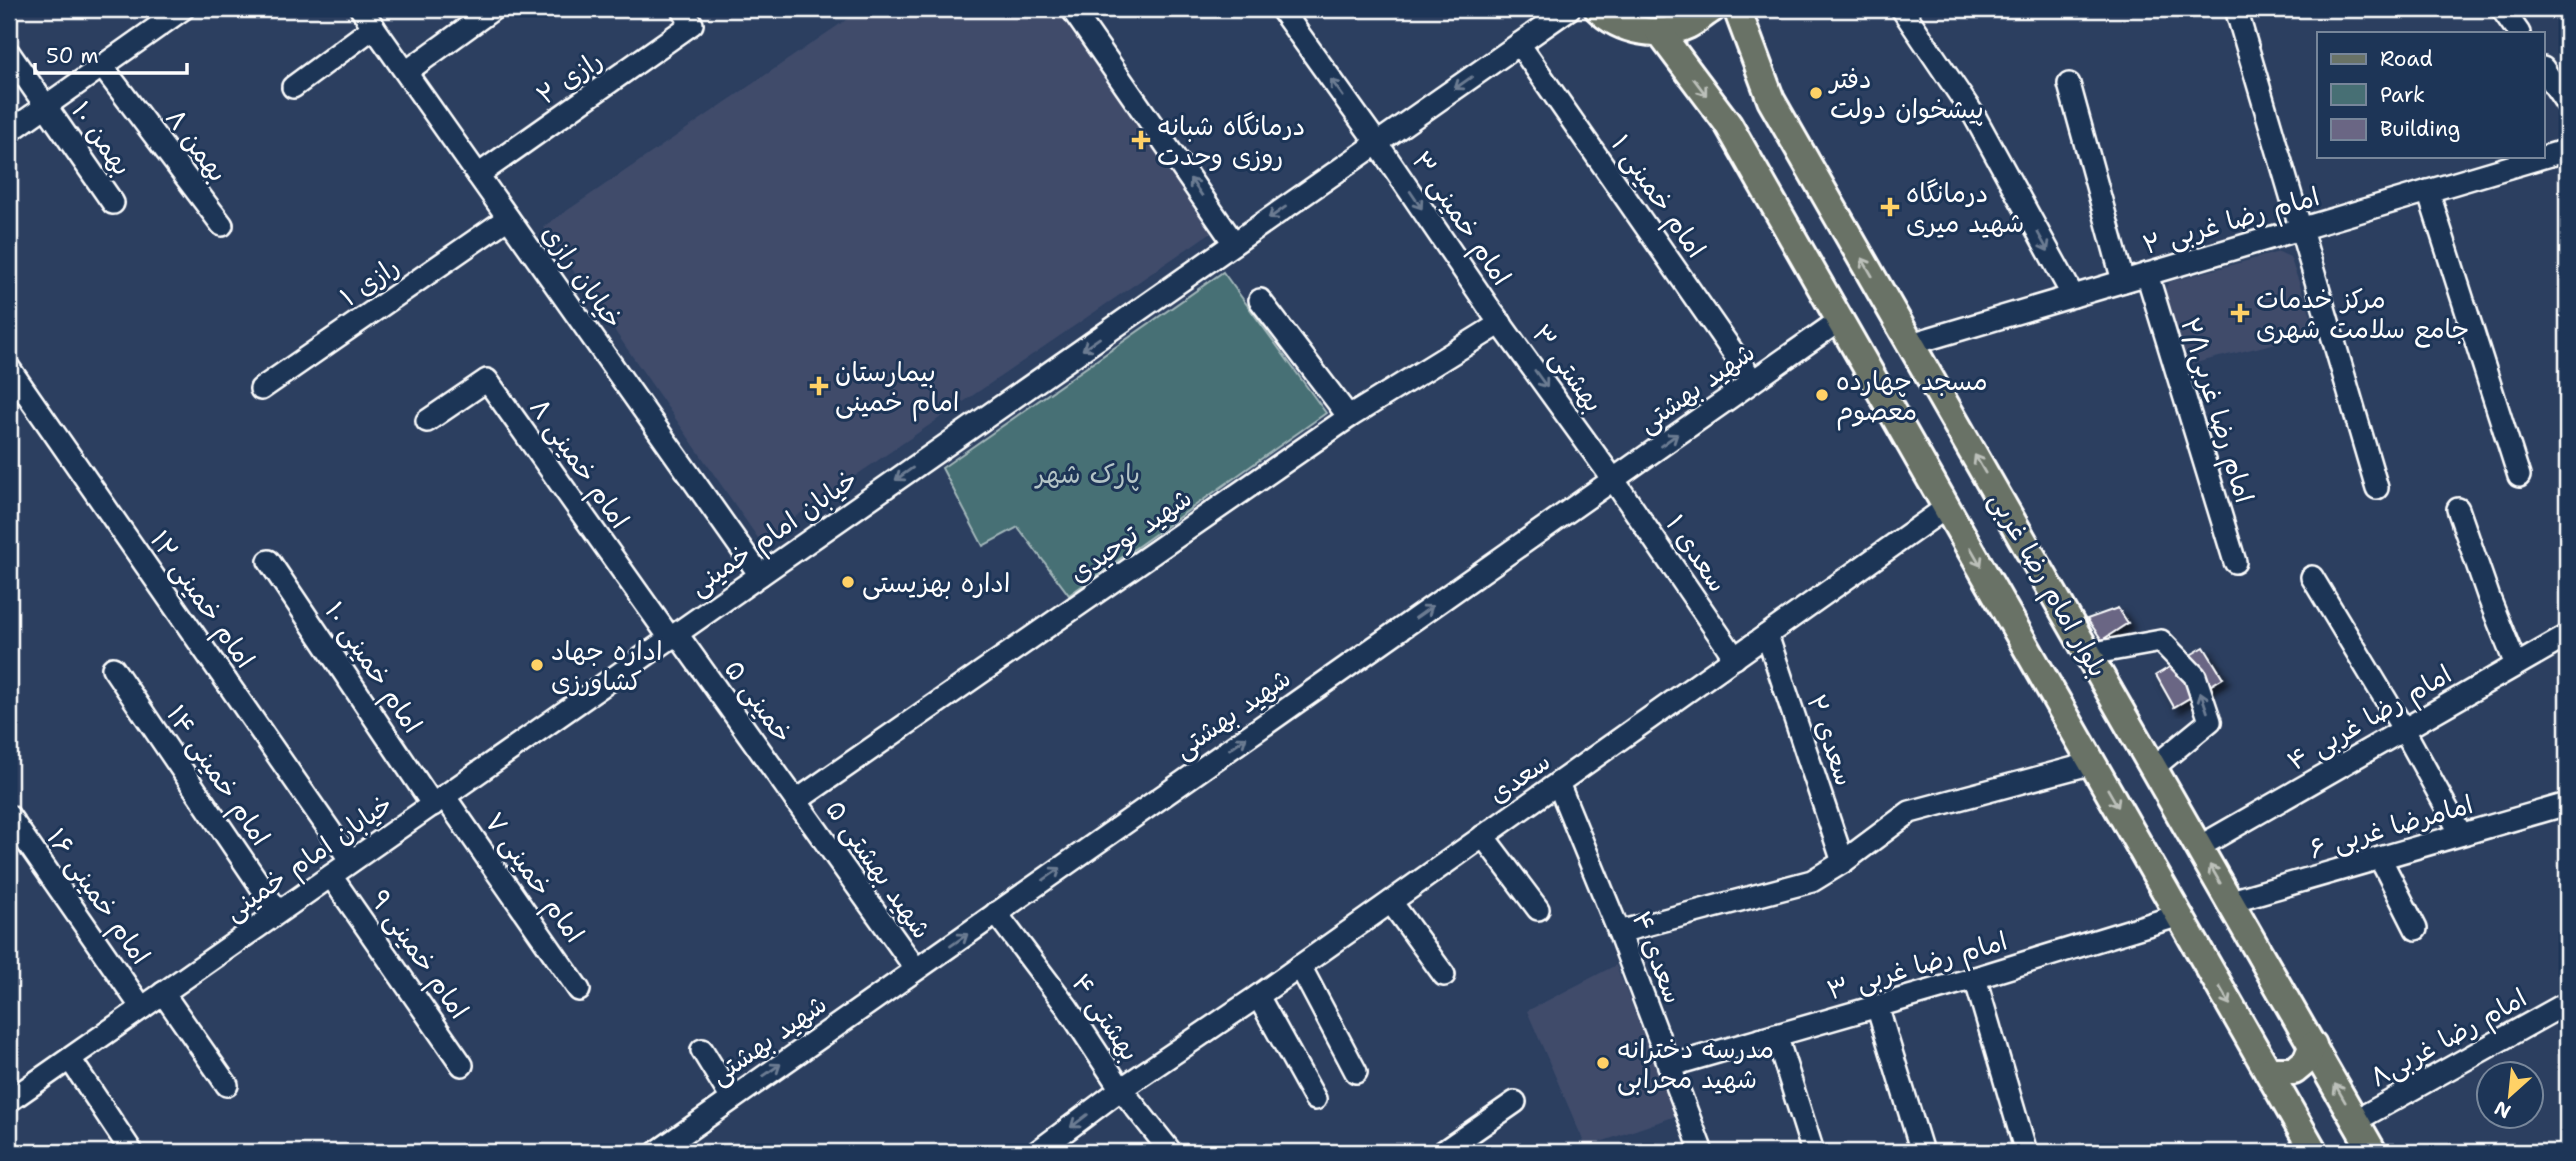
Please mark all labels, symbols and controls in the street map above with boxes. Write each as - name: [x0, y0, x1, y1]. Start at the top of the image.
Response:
- scale bar: [35, 32, 187, 76]
- legend: [2317, 32, 2544, 158]
- text: 50 m: [46, 42, 99, 70]
- street label: رازی ۲: [529, 42, 609, 112]
- text: Road: [2380, 45, 2433, 73]
- place label: دفتر پیشخوان دولت: [1828, 61, 1984, 126]
- one-way arrow: [1454, 76, 1473, 90]
- one-way arrow: [1693, 77, 1708, 95]
- one-way arrow: [1330, 79, 1345, 98]
- text: Park: [2380, 81, 2425, 109]
- marker: دفتر پیشخوان دولت: [1808, 85, 1824, 101]
- street label: بهمن ۱۰: [64, 94, 140, 182]
- street label: بهمن ۸: [158, 101, 236, 189]
- place label: درمانگاه شبانه روزی وحدت: [1157, 108, 1305, 173]
- text: Building: [2380, 115, 2460, 143]
- street label: امام خمینی ۱: [1601, 128, 1714, 266]
- marker: درمانگاه شبانه روزی وحدت: [1131, 130, 1151, 150]
- street label: امام خمینی ۳: [1402, 144, 1520, 293]
- place label: درمانگاه شهید میری: [1906, 175, 2024, 240]
- one-way arrow: [1189, 178, 1203, 197]
- street label: امام رضا غربی ۲: [2139, 178, 2324, 265]
- one-way arrow: [1409, 189, 1423, 209]
- marker: درمانگاه شهید میری: [1880, 197, 1900, 217]
- one-way arrow: [1268, 206, 1287, 220]
- street label: خیابان رازی: [535, 217, 631, 335]
- one-way arrow: [2036, 231, 2050, 251]
- street label: رازی ۱: [333, 248, 405, 314]
- one-way arrow: [1860, 257, 1874, 277]
- place label: مرکز خدمات جامع سلامت شهری: [2256, 281, 2469, 348]
- marker: مرکز خدمات جامع سلامت شهری: [2230, 303, 2250, 323]
- street label: امام رضا غربی۲/۱: [2170, 313, 2263, 508]
- street label: بهشتی ۳: [1524, 317, 1612, 419]
- street label: شهید بهشتی: [1631, 334, 1761, 440]
- one-way arrow: [1082, 337, 1101, 351]
- place label: بیمارستان امام خمینی: [835, 354, 959, 422]
- place label: مسجد چهارده معصوم: [1836, 363, 1988, 431]
- one-way arrow: [1534, 369, 1548, 388]
- marker: بیمارستان امام خمینی: [809, 376, 829, 396]
- marker: مسجد چهارده معصوم: [1814, 387, 1830, 403]
- street label: امام خمینی ۸: [520, 391, 638, 537]
- one-way arrow: [1659, 433, 1678, 447]
- one-way arrow: [1973, 454, 1986, 475]
- park label: پارک شهر: [1034, 456, 1140, 491]
- street label: خیابان امام خمینی: [682, 461, 866, 605]
- one-way arrow: [895, 467, 914, 481]
- street label: شهید توحیدی: [1062, 480, 1198, 590]
- street label: بلوار امام رضا غربی: [1979, 485, 2116, 685]
- street label: سعدی ۱: [1658, 508, 1736, 598]
- street label: امام خمینی ۱۲: [140, 523, 263, 676]
- one-way arrow: [1969, 547, 1983, 567]
- place label: اداره بهزیستی: [862, 565, 1010, 600]
- marker: اداره بهزیستی: [840, 574, 856, 590]
- street label: امام خمینی ۱۰: [315, 595, 431, 741]
- one-way arrow: [1414, 605, 1433, 619]
- place label: اداره جهاد کشاورزی: [551, 633, 662, 698]
- street label: خمینی ۵: [717, 652, 801, 750]
- street label: امام رضا غربی ۴: [2281, 656, 2459, 781]
- marker: اداره جهاد کشاورزی: [529, 657, 545, 673]
- street label: شهید بهشتی: [1167, 660, 1297, 766]
- street label: سعدی ۲: [1799, 690, 1863, 790]
- one-way arrow: [2197, 691, 2210, 713]
- street label: امام خمینی ۱۴: [157, 698, 279, 854]
- one-way arrow: [1228, 736, 1247, 750]
- street label: سعدی: [1481, 743, 1557, 811]
- street label: خیابان امام خمینی: [217, 786, 401, 930]
- street label: امامرضا غربی ۶: [2305, 786, 2477, 866]
- one-way arrow: [2106, 787, 2120, 807]
- street label: شهید بهشتی ۵: [818, 793, 940, 945]
- street label: امام خمینی ۷: [475, 805, 593, 951]
- street label: امام خمینی ۱۶: [37, 821, 159, 973]
- one-way arrow: [2208, 864, 2221, 885]
- one-way arrow: [1042, 867, 1061, 881]
- street label: امام خمینی ۹: [360, 883, 477, 1027]
- street label: سعدی ۴: [1624, 906, 1692, 1008]
- street label: امام رضا غربی ۳: [1823, 923, 2012, 1010]
- one-way arrow: [949, 933, 968, 947]
- street label: بهشتی ۴: [1064, 966, 1148, 1068]
- street label: امام رضا غربی۸: [2363, 980, 2534, 1097]
- one-way arrow: [2218, 985, 2232, 1005]
- street label: شهید بهشتی: [703, 986, 833, 1092]
- place label: مدرسه دخترانه شهید محرابی: [1617, 1031, 1774, 1096]
- marker: مدرسه دخترانه شهید محرابی: [1595, 1055, 1611, 1071]
- north arrow: [2474, 1060, 2544, 1130]
- one-way arrow: [762, 1063, 781, 1077]
- one-way arrow: [2333, 1083, 2346, 1104]
- text: N: [2490, 1095, 2515, 1124]
- one-way arrow: [1070, 1113, 1089, 1128]

